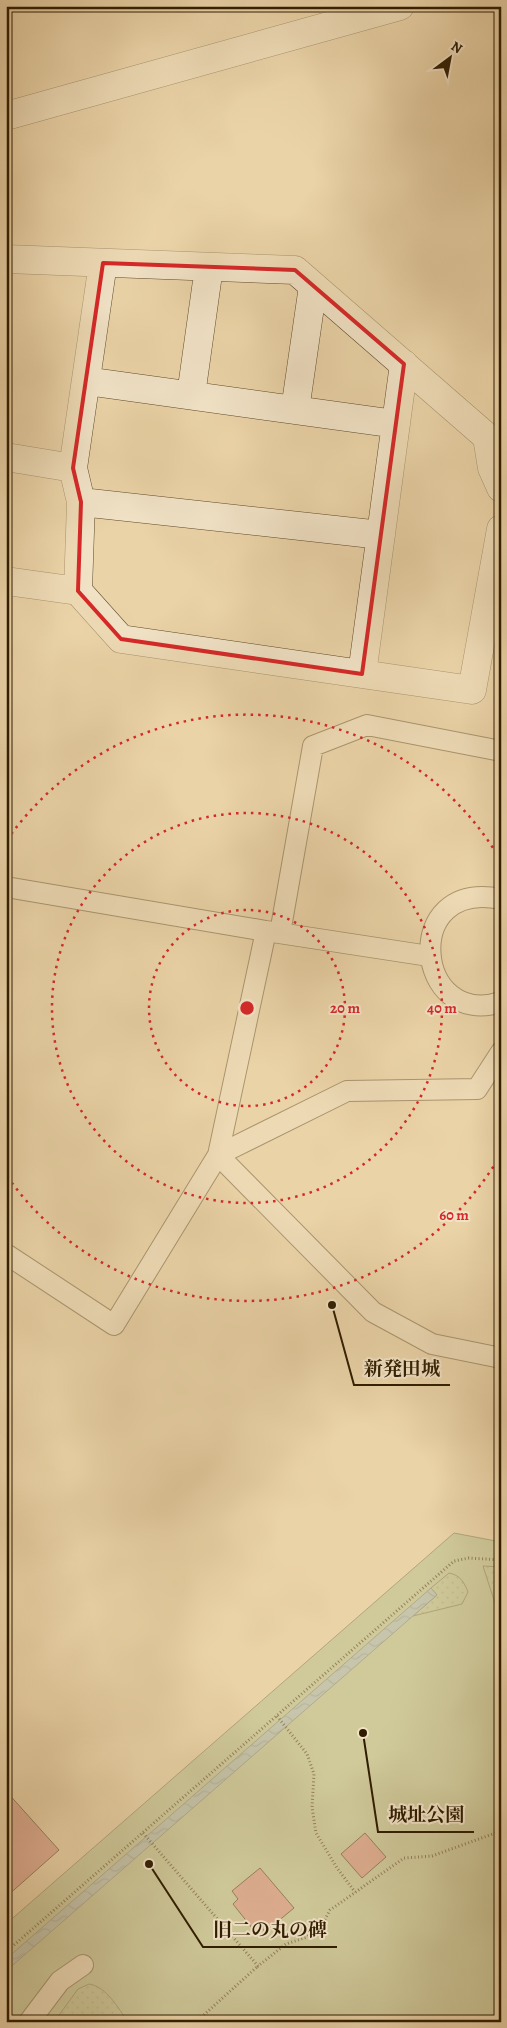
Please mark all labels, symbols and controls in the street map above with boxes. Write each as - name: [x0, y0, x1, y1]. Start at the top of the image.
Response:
- north arrow: [424, 32, 474, 82]
- text: N: [447, 37, 466, 58]
- text: 20 m: [330, 998, 360, 1018]
- text: 40 m: [427, 998, 457, 1018]
- centre of rings: [238, 999, 256, 1017]
- text: 60 m: [439, 1205, 469, 1225]
- callout: 新発田城: [354, 1351, 450, 1385]
- text: 新発田城: [364, 1356, 440, 1382]
- callout: 城址公園: [378, 1798, 474, 1832]
- text: 城址公園: [388, 1802, 464, 1828]
- callout: 旧二の丸の碑: [203, 1913, 337, 1947]
- text: 旧二の丸の碑: [213, 1917, 327, 1943]

